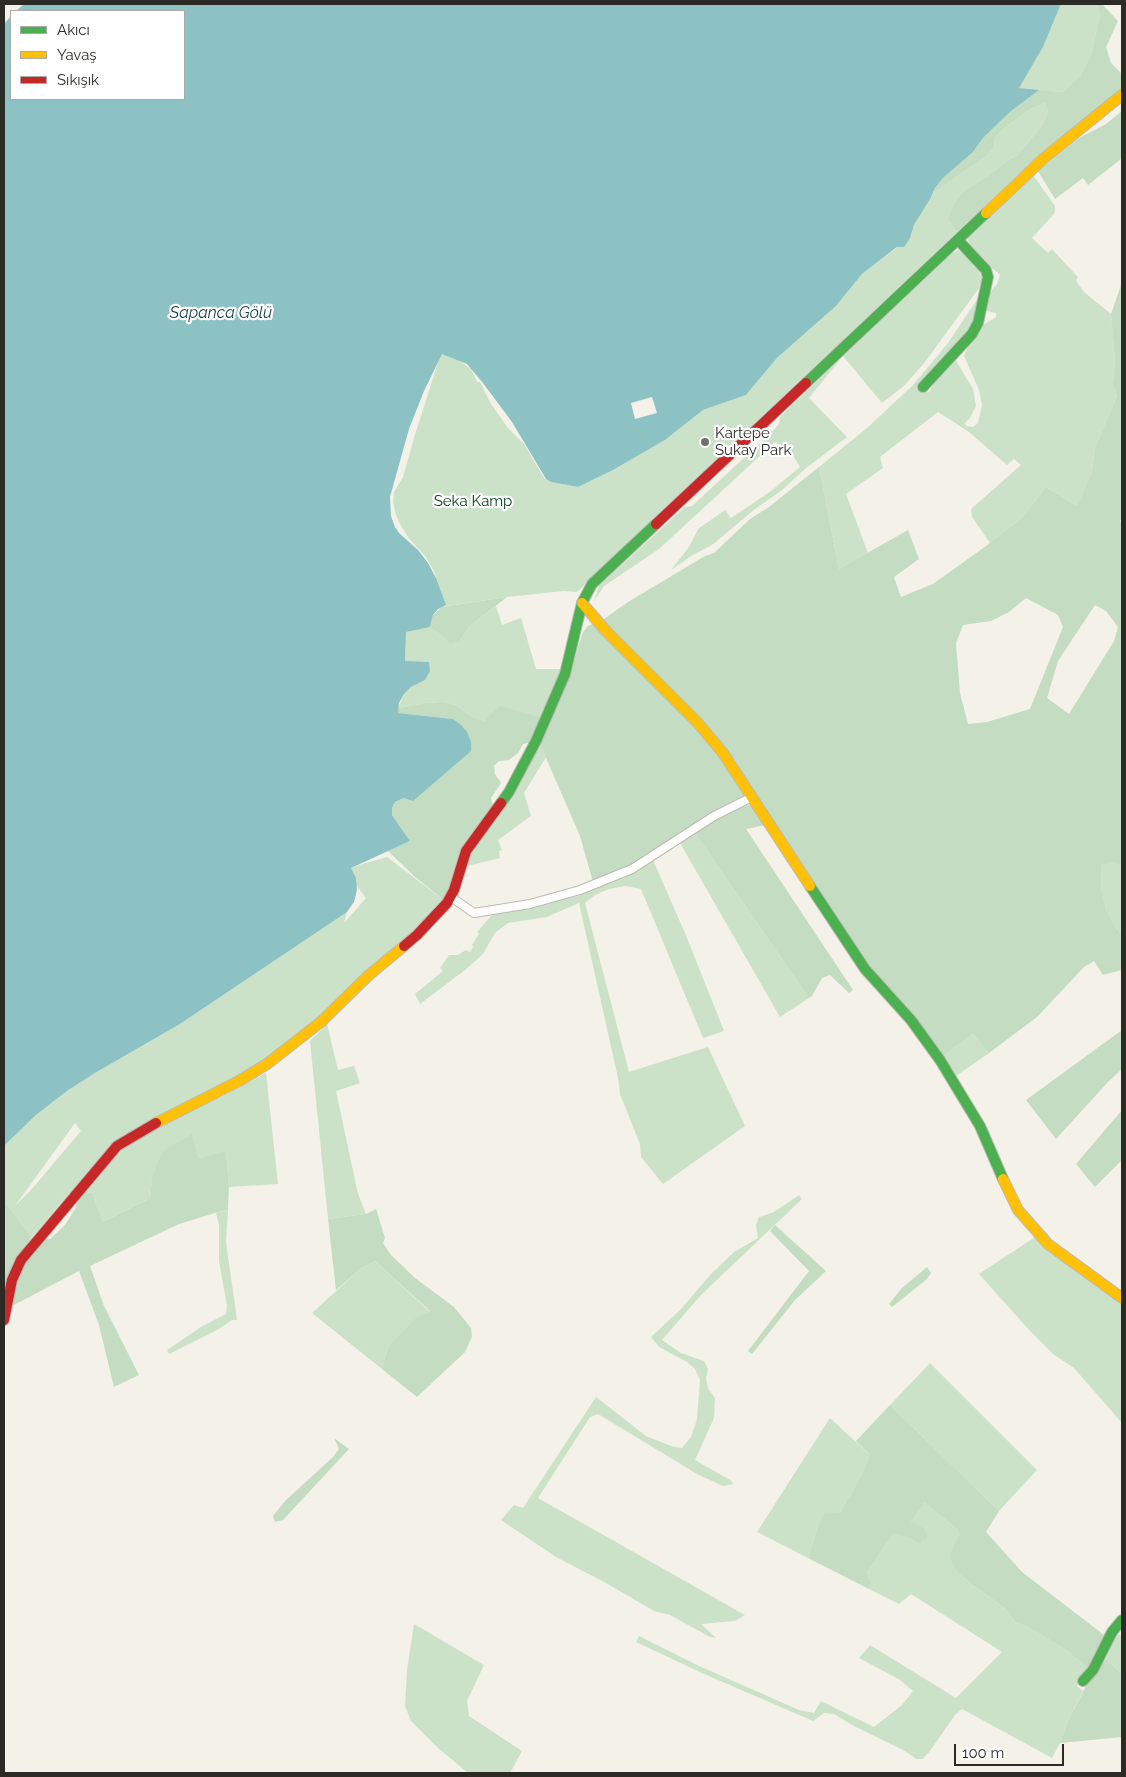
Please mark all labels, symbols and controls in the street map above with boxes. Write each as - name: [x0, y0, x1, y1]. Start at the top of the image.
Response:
- legend: [10, 10, 185, 100]
- text: Akıcı: [57, 21, 90, 39]
- text: Yavaş: [57, 46, 97, 64]
- text: Sıkışık: [57, 71, 99, 89]
- water label: Sapanca Gölü: [170, 303, 272, 323]
- place label: Kartepe Sukay Park: [715, 424, 791, 459]
- marker: Kartepe Sukay Park: [699, 436, 711, 448]
- park label: Seka Kamp: [434, 492, 512, 510]
- scale bar: [956, 1734, 1066, 1766]
- text: 100 m: [962, 1744, 1004, 1762]

